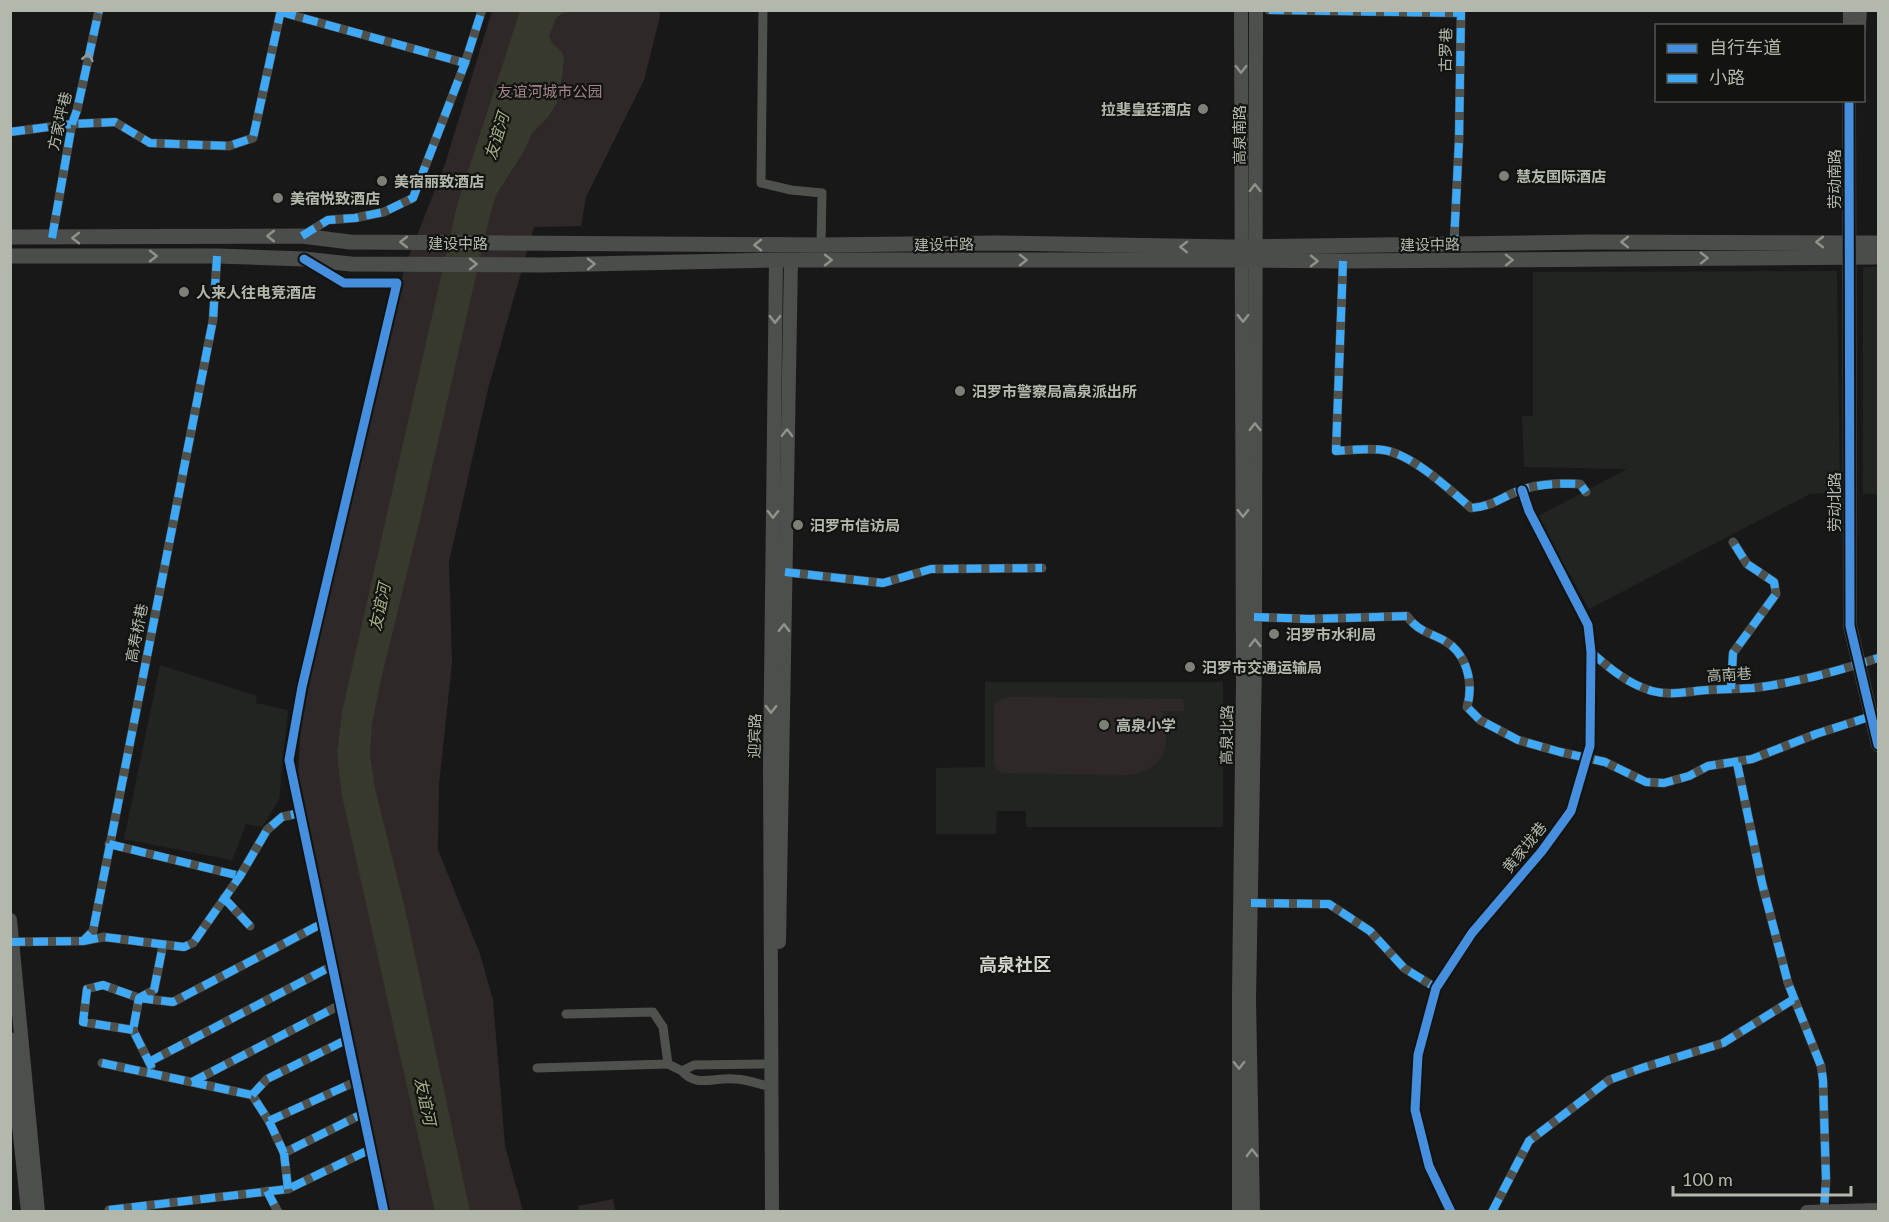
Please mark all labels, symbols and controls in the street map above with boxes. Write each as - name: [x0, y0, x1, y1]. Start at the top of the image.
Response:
- legend: [1655, 24, 1865, 102]
- street label: 古罗巷: [1436, 27, 1454, 73]
- text: 自行车道: [1709, 36, 1781, 58]
- one-way arrow: [81, 52, 94, 62]
- one-way arrow: [1235, 64, 1247, 73]
- text: 小路: [1709, 66, 1745, 88]
- park label: 友谊河城市公园: [497, 82, 603, 100]
- street label: 方家坪巷: [43, 90, 75, 152]
- place label: 拉斐皇廷酒店: [1101, 100, 1191, 118]
- marker: 拉斐皇廷酒店: [1196, 102, 1210, 116]
- street label: 高泉南路: [1230, 105, 1248, 165]
- water label: 友谊河: [480, 107, 513, 162]
- street label: 劳动南路: [1825, 149, 1843, 209]
- place label: 慧友国际酒店: [1516, 167, 1606, 185]
- marker: 慧友国际酒店: [1497, 169, 1511, 183]
- place label: 美宿丽致酒店: [394, 172, 484, 190]
- marker: 美宿丽致酒店: [375, 174, 389, 188]
- one-way arrow: [1249, 184, 1261, 193]
- place label: 美宿悦致酒店: [290, 189, 380, 207]
- marker: 美宿悦致酒店: [271, 191, 285, 205]
- one-way arrow: [267, 230, 276, 242]
- one-way arrow: [72, 232, 81, 244]
- street label: 建设中路: [428, 234, 488, 252]
- street label: 建设中路: [914, 234, 974, 254]
- street label: 建设中路: [1400, 234, 1460, 254]
- one-way arrow: [399, 236, 408, 249]
- one-way arrow: [1621, 236, 1630, 248]
- one-way arrow: [1816, 236, 1825, 248]
- one-way arrow: [754, 239, 763, 251]
- one-way arrow: [1180, 240, 1189, 253]
- one-way arrow: [148, 250, 157, 262]
- one-way arrow: [1699, 252, 1708, 264]
- one-way arrow: [823, 254, 832, 266]
- one-way arrow: [1018, 254, 1027, 266]
- one-way arrow: [1504, 254, 1513, 267]
- one-way arrow: [1309, 255, 1318, 267]
- one-way arrow: [586, 257, 595, 270]
- one-way arrow: [468, 258, 477, 270]
- place label: 人来人往电竞酒店: [196, 283, 316, 301]
- marker: 人来人往电竞酒店: [177, 285, 191, 299]
- one-way arrow: [769, 314, 781, 323]
- one-way arrow: [1237, 314, 1249, 323]
- place label: 汨罗市警察局高泉派出所: [972, 382, 1137, 400]
- marker: 汨罗市警察局高泉派出所: [953, 384, 967, 398]
- one-way arrow: [1249, 423, 1261, 432]
- one-way arrow: [781, 429, 794, 438]
- street label: 劳动北路: [1825, 472, 1843, 532]
- one-way arrow: [767, 509, 779, 518]
- one-way arrow: [1237, 509, 1249, 518]
- place label: 汨罗市信访局: [810, 516, 900, 534]
- marker: 汨罗市信访局: [791, 518, 805, 532]
- water label: 友谊河: [365, 579, 394, 632]
- street label: 高寿桥巷: [121, 602, 151, 664]
- one-way arrow: [778, 624, 790, 633]
- place label: 汨罗市水利局: [1286, 625, 1376, 643]
- marker: 汨罗市水利局: [1267, 627, 1281, 641]
- one-way arrow: [1248, 639, 1261, 648]
- place label: 汨罗市交通运输局: [1202, 658, 1322, 676]
- marker: 汨罗市交通运输局: [1183, 660, 1197, 674]
- street label: 高南巷: [1706, 663, 1752, 685]
- one-way arrow: [765, 704, 777, 713]
- street label: 高泉北路: [1216, 705, 1236, 765]
- street label: 迎宾路: [745, 713, 763, 759]
- place label: 高泉小学: [1116, 716, 1176, 734]
- marker: 高泉小学: [1097, 718, 1111, 732]
- street label: 黄家垅巷: [1498, 818, 1550, 876]
- district label: 高泉社区: [979, 953, 1051, 975]
- one-way arrow: [1233, 1061, 1245, 1070]
- water label: 友谊河: [412, 1076, 441, 1129]
- one-way arrow: [1246, 1149, 1258, 1158]
- scale bar: [1673, 1159, 1852, 1197]
- text: 100 m: [1682, 1168, 1733, 1190]

